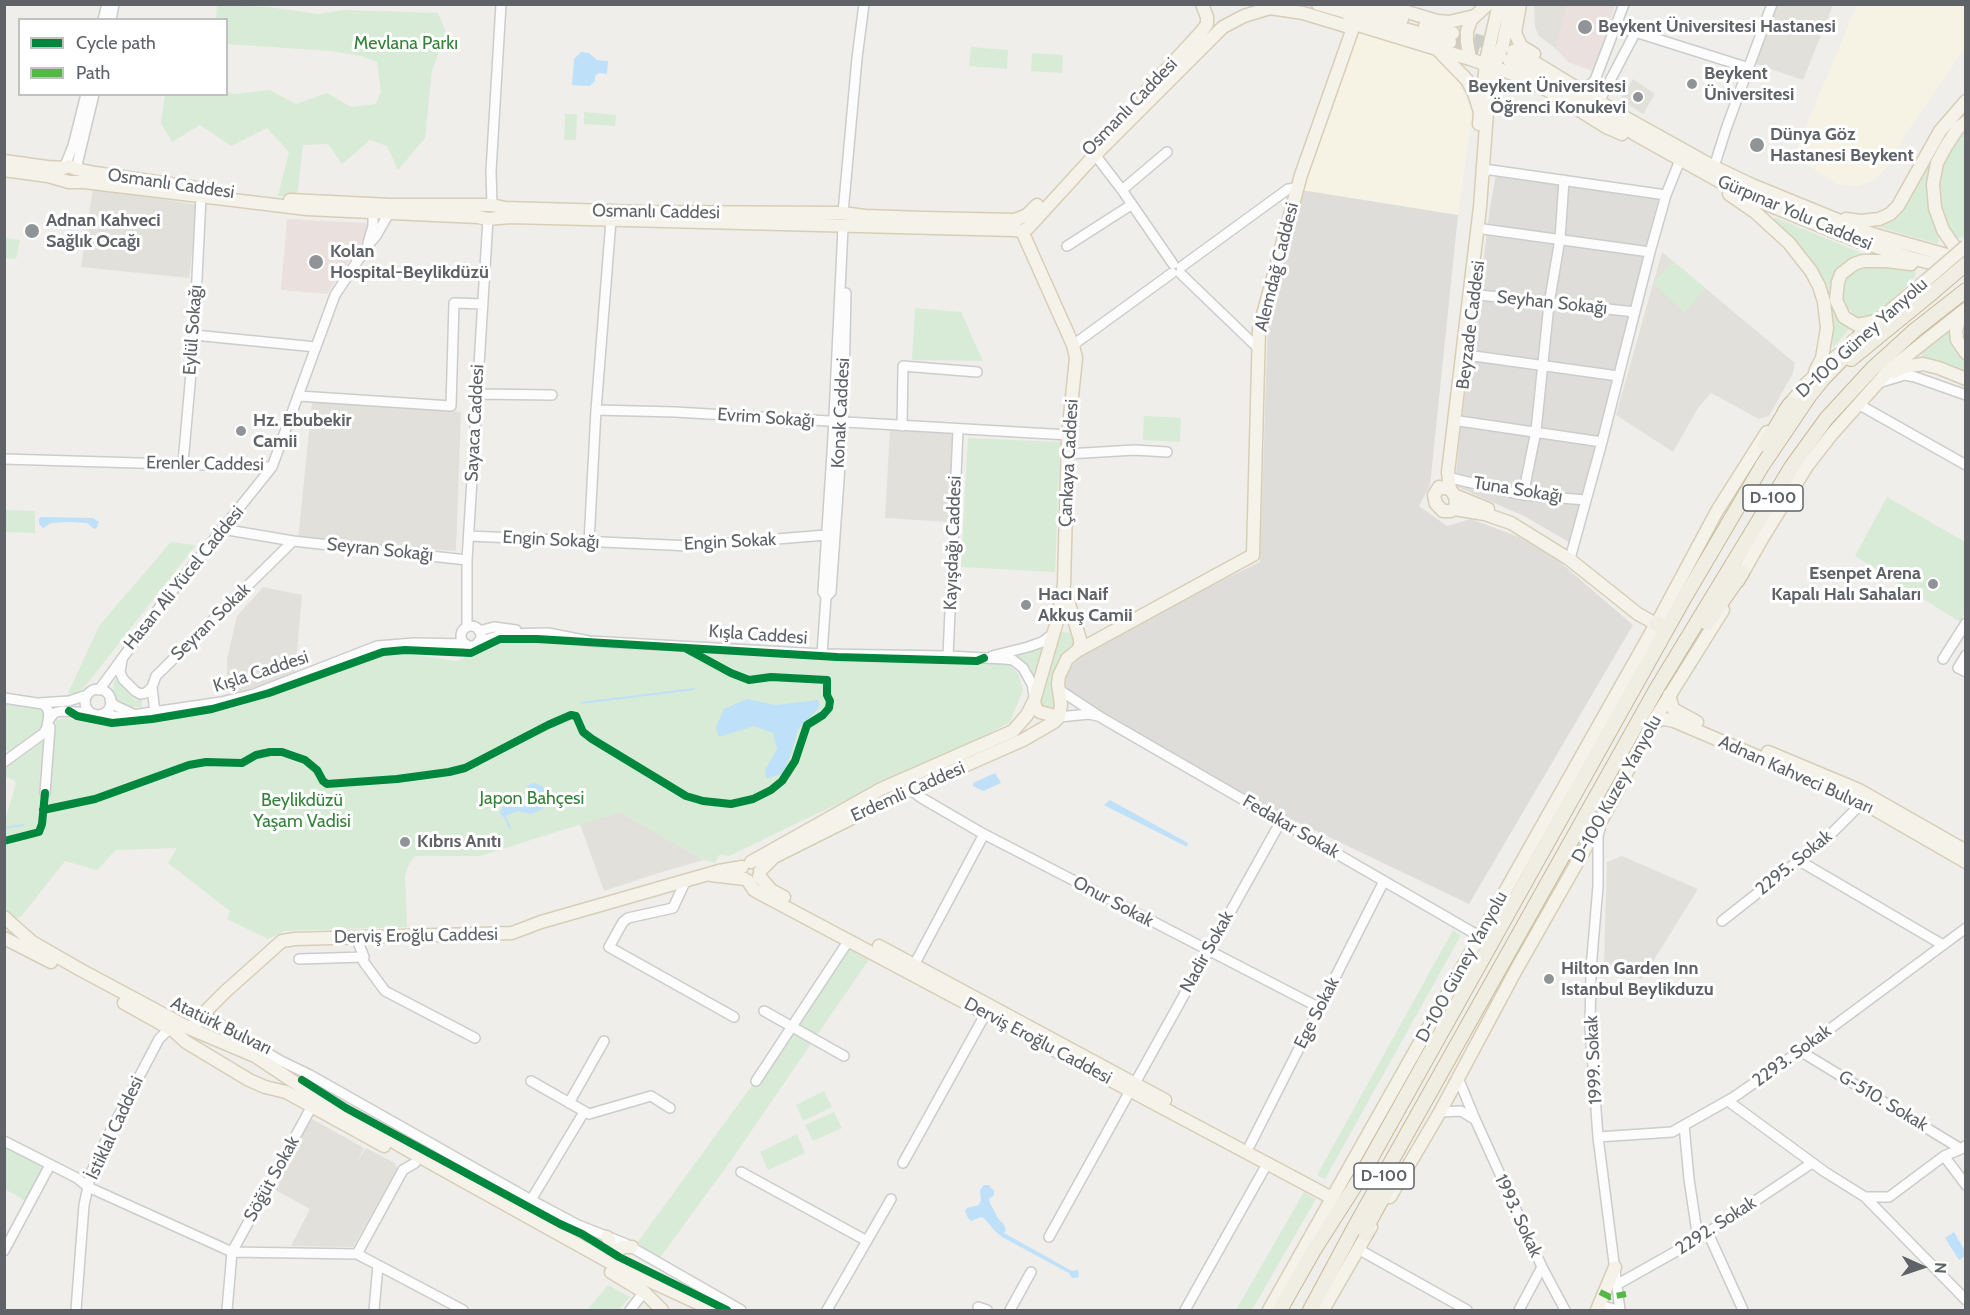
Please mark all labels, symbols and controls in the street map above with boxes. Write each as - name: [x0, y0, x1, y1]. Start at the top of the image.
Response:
- place label: Beykent Üniversitesi Hastanesi: [1598, 16, 1836, 38]
- legend: [18, 18, 228, 96]
- marker: Beykent Üniversitesi Hastanesi: [1576, 18, 1594, 36]
- text: Cycle path: [76, 32, 156, 54]
- park label: Mevlana Parkı: [354, 33, 458, 55]
- street label: Osmanlı Caddesi: [1078, 53, 1182, 161]
- text: Path: [76, 62, 110, 84]
- place label: Beykent Üniversitesi: [1704, 63, 1794, 106]
- place label: Beykent Üniversitesi Öğrenci Konukevi: [1468, 76, 1626, 118]
- marker: Beykent Üniversitesi: [1685, 77, 1699, 91]
- marker: Beykent Üniversitesi Öğrenci Konukevi: [1631, 90, 1645, 104]
- place label: Dünya Göz Hastanesi Beykent: [1770, 124, 1914, 166]
- marker: Dünya Göz Hastanesi Beykent: [1748, 136, 1766, 154]
- street label: Osmanlı Caddesi: [106, 164, 236, 204]
- street label: Gürpınar Yolu Caddesi: [1714, 171, 1876, 255]
- street label: Osmanlı Caddesi: [592, 200, 720, 224]
- street label: Alemdağ Caddesi: [1251, 200, 1303, 334]
- place label: Adnan Kahveci Sağlık Ocağı: [46, 210, 161, 252]
- marker: Adnan Kahveci Sağlık Ocağı: [23, 222, 41, 240]
- place label: Kolan Hospital-Beylikdüzü: [330, 241, 489, 284]
- marker: Kolan Hospital-Beylikdüzü: [307, 253, 325, 271]
- street label: Beyzade Caddesi: [1452, 259, 1490, 391]
- street label: D-100 Güney Yanyolu: [1792, 273, 1932, 403]
- street label: Eylül Sokağı: [179, 284, 207, 376]
- street label: Seyhan Sokağı: [1496, 286, 1608, 320]
- street label: Konak Caddesi: [827, 357, 855, 469]
- street label: Sayaca Caddesi: [461, 364, 489, 482]
- street label: Çankaya Caddesi: [1055, 399, 1083, 527]
- street label: Evrim Sokağı: [717, 404, 815, 432]
- place label: Hz. Ebubekir Camii: [253, 410, 351, 452]
- marker: Hz. Ebubekir Camii: [234, 424, 248, 438]
- street label: Erenler Caddesi: [146, 452, 264, 476]
- street label: Tuna Sokağı: [1472, 472, 1564, 508]
- street label: Kayışdağı Caddesi: [940, 475, 966, 611]
- road number: D-100: [1743, 485, 1803, 511]
- street label: Hasan Ali Yücel Caddesi: [119, 502, 249, 654]
- street label: Engin Sokağı: [502, 527, 600, 553]
- street label: Engin Sokak: [683, 529, 777, 555]
- street label: Seyran Sokağı: [326, 534, 434, 566]
- place label: Esenpet Arena Kapalı Halı Sahaları: [1771, 563, 1921, 606]
- marker: Esenpet Arena Kapalı Halı Sahaları: [1926, 577, 1940, 591]
- street label: Seyran Sokak: [167, 579, 255, 665]
- place label: Hacı Naif Akkuş Camii: [1038, 584, 1133, 626]
- marker: Hacı Naif Akkuş Camii: [1019, 598, 1033, 612]
- street label: Kışla Caddesi: [708, 621, 808, 649]
- street label: Kışla Caddesi: [211, 646, 311, 698]
- street label: D-100 Kuzey Yanyolu: [1568, 712, 1666, 866]
- street label: Adnan Kahveci Bulvarı: [1715, 731, 1877, 819]
- street label: Erdemli Caddesi: [848, 757, 968, 827]
- park label: Japon Bahçesi: [480, 788, 584, 810]
- park label: Beylikdüzü Yaşam Vadisi: [253, 790, 351, 832]
- street label: Fedakar Sokak: [1239, 791, 1343, 863]
- street label: 2295. Sokak: [1752, 826, 1836, 900]
- place label: Kıbrıs Anıtı: [417, 831, 501, 853]
- marker: Kıbrıs Anıtı: [398, 835, 412, 849]
- street label: Onur Sokak: [1069, 872, 1157, 932]
- street label: D-100 Güney Yanyolu: [1412, 888, 1512, 1046]
- street label: Nadir Sokak: [1176, 908, 1238, 996]
- street label: Derviş Eroğlu Caddesi: [334, 924, 498, 948]
- place label: Hilton Garden Inn Istanbul Beylikduzu: [1561, 958, 1714, 1000]
- marker: Hilton Garden Inn Istanbul Beylikduzu: [1542, 972, 1556, 986]
- street label: Ege Sokak: [1290, 974, 1344, 1052]
- street label: Atatürk Bulvarı: [167, 992, 275, 1060]
- street label: Derviş Eroğlu Caddesi: [960, 993, 1116, 1089]
- street label: 1999. Sokak: [1581, 1015, 1607, 1105]
- street label: 2293. Sokak: [1749, 1020, 1835, 1092]
- street label: G-510. Sokak: [1834, 1066, 1932, 1136]
- street label: İstiklal Caddesi: [82, 1073, 148, 1183]
- street label: Söğüt Sokak: [240, 1133, 304, 1225]
- road number: D-100: [1354, 1163, 1414, 1189]
- street label: 1993. Sokak: [1489, 1171, 1547, 1261]
- street label: 2292. Sokak: [1672, 1192, 1760, 1260]
- north arrow: [1892, 1237, 1952, 1297]
- text: N: [1931, 1262, 1950, 1274]

